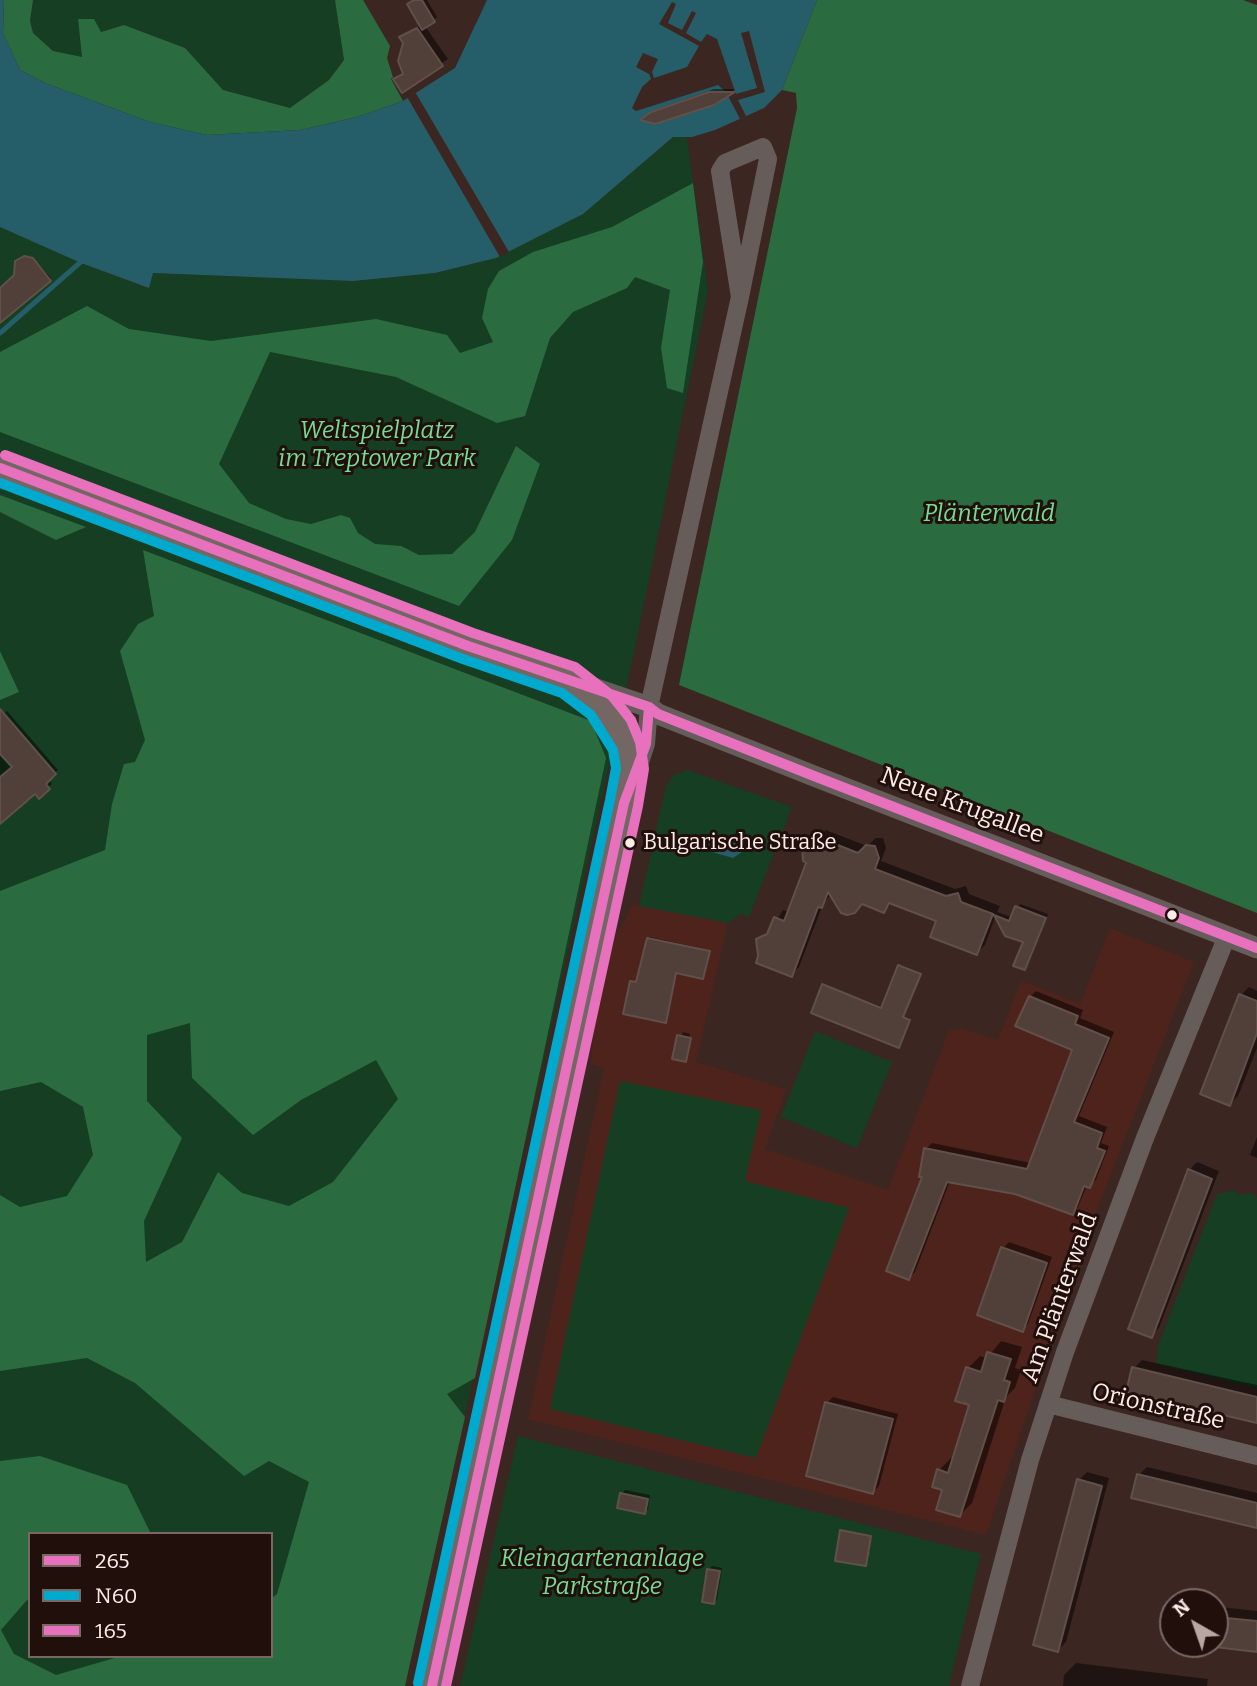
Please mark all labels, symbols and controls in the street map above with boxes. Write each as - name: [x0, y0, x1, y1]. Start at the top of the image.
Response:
- park label: Weltspielplatz im Treptower Park: [278, 417, 476, 473]
- park label: Plänterwald: [923, 500, 1055, 528]
- street label: Neue Krugallee: [876, 762, 1048, 850]
- place label: Bulgarische Straße: [643, 830, 836, 856]
- marker: Bulgarische Straße: [623, 836, 637, 850]
- unlabelled marker: [1165, 908, 1179, 922]
- street label: Am Plänterwald: [1016, 1209, 1104, 1387]
- street label: Orionstraße: [1089, 1378, 1227, 1436]
- legend: [28, 1532, 273, 1658]
- park label: Kleingartenanlage Parkstraße: [500, 1545, 704, 1601]
- text: 265: [95, 1548, 130, 1574]
- text: N60: [95, 1583, 137, 1609]
- north arrow: [1159, 1588, 1229, 1658]
- text: N: [1168, 1595, 1194, 1622]
- text: 165: [95, 1618, 127, 1644]

